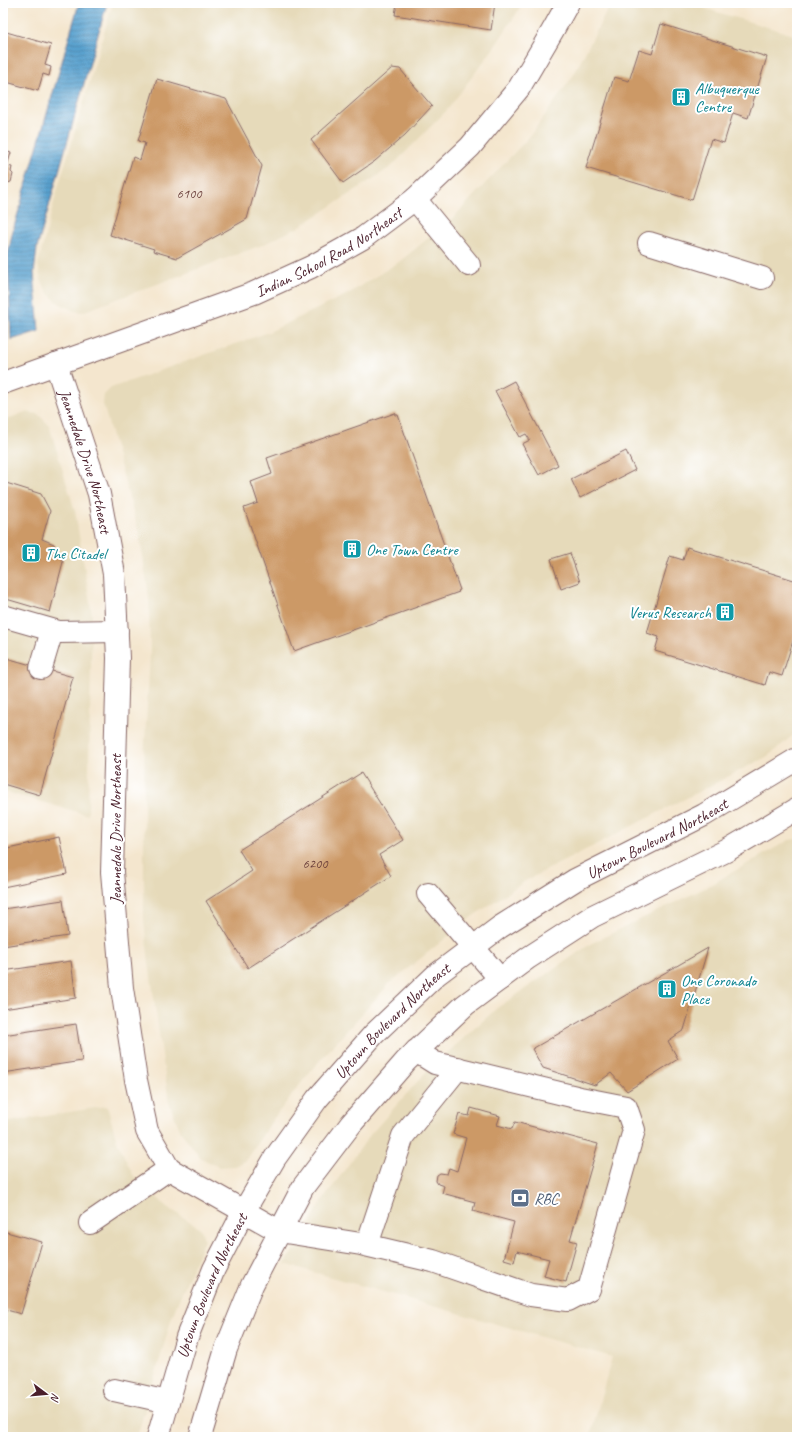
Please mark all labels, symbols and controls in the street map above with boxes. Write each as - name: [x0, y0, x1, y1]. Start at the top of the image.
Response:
- place label: Albuquerque Centre: [695, 79, 760, 117]
- building icon: Albuquerque Centre: [670, 86, 692, 108]
- house number: 6100: [176, 185, 203, 202]
- street label: Indian School Road Northeast: [253, 202, 408, 302]
- street label: Jeannedale Drive Northeast: [54, 386, 115, 537]
- building icon: One Town Centre: [341, 538, 363, 560]
- place label: One Town Centre: [366, 540, 459, 560]
- building icon: The Citadel: [20, 542, 42, 564]
- place label: The Citadel: [45, 544, 109, 564]
- building icon: Verus Research: [714, 601, 736, 623]
- place label: Verus Research: [629, 603, 712, 623]
- street label: Jeannedale Drive Northeast: [106, 753, 126, 905]
- street label: Uptown Boulevard Northeast: [584, 793, 733, 883]
- house number: 6200: [302, 855, 329, 872]
- street label: Uptown Boulevard Northeast: [331, 958, 455, 1083]
- place label: One Coronado Place: [681, 971, 758, 1009]
- building icon: One Coronado Place: [656, 978, 678, 1000]
- bank icon: RBC: [509, 1187, 531, 1209]
- place label: RBC: [534, 1189, 561, 1209]
- street label: Uptown Boulevard Northeast: [173, 1209, 253, 1360]
- north arrow: [26, 1374, 66, 1414]
- text: N: [47, 1392, 63, 1404]

